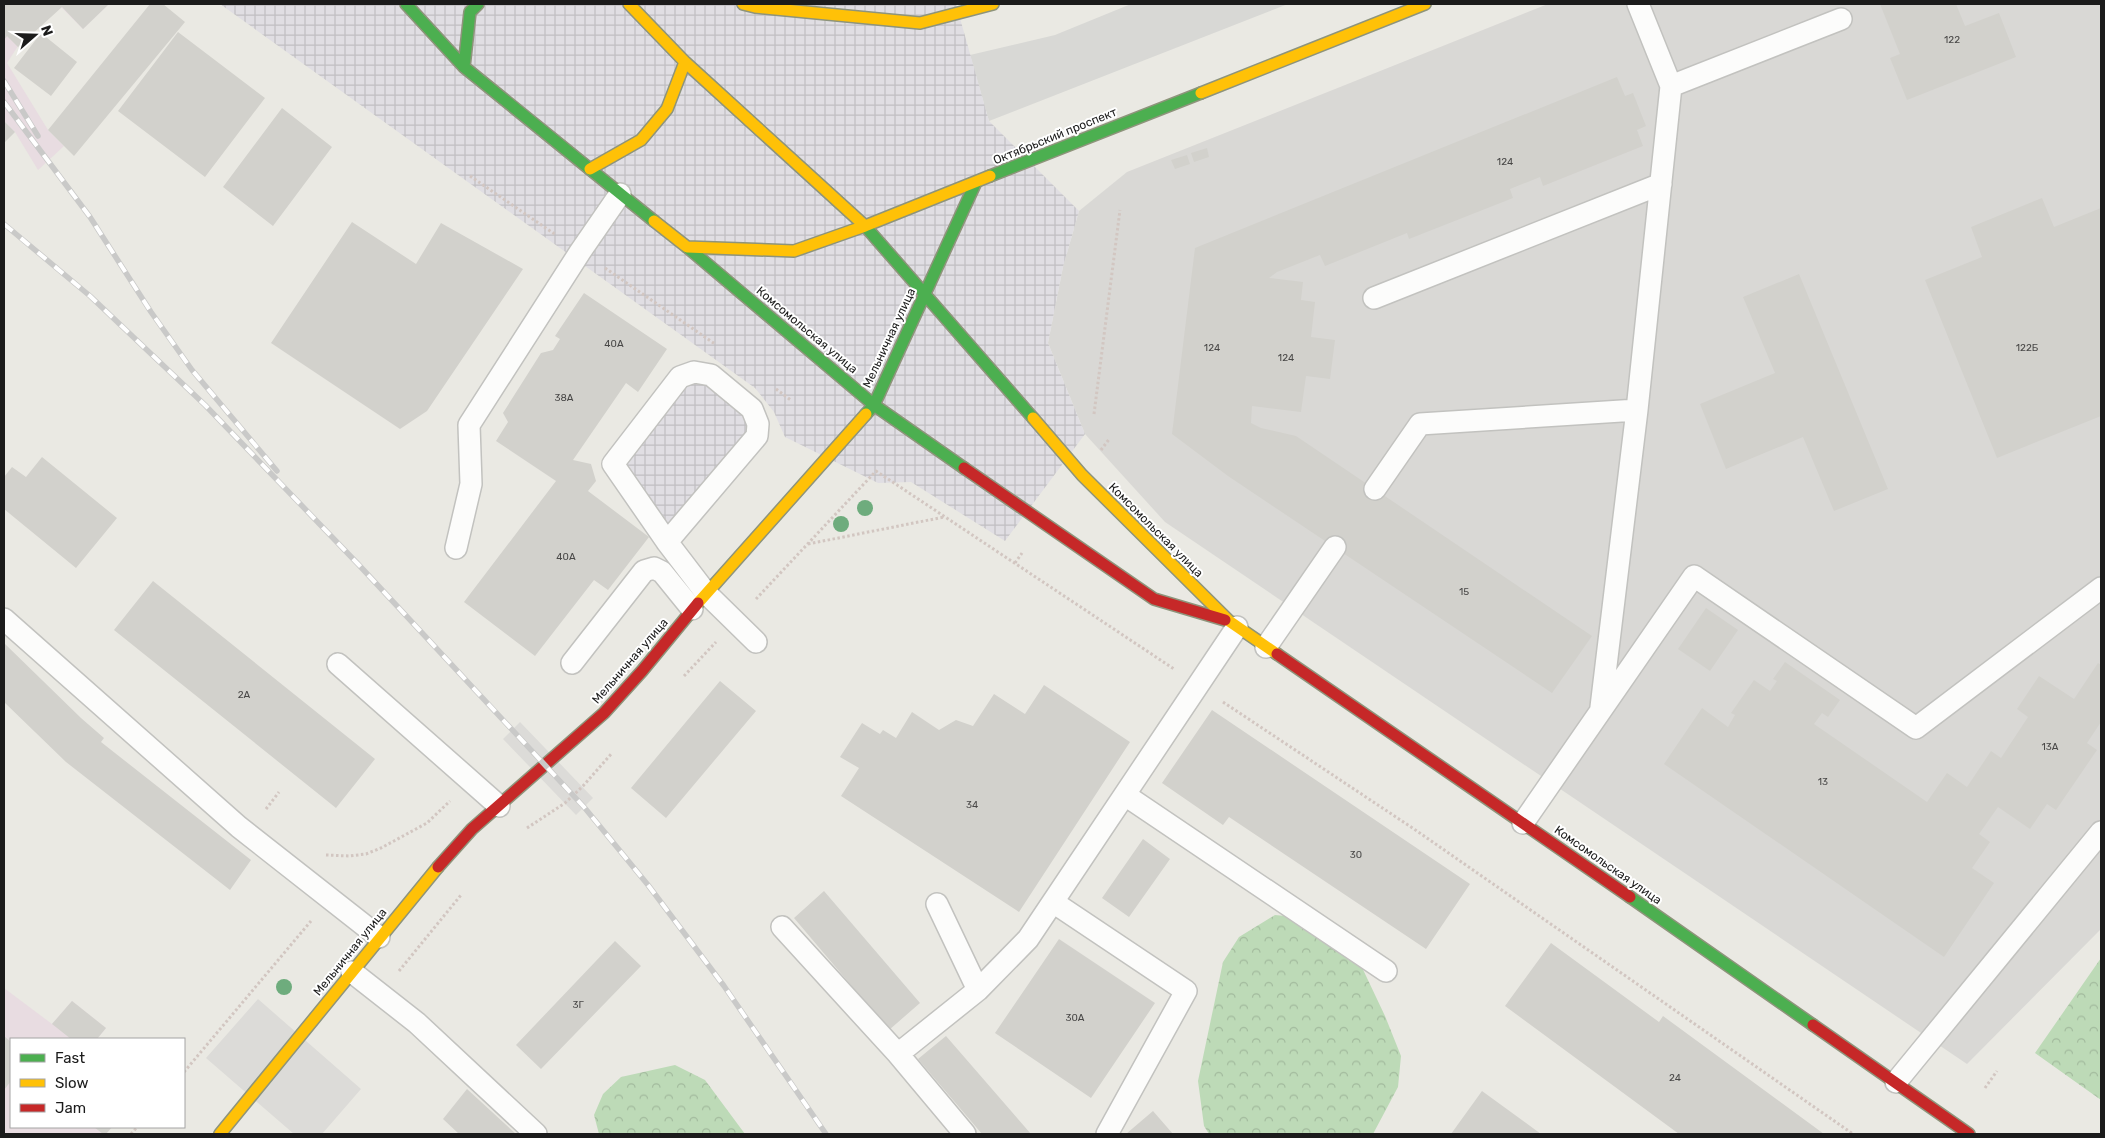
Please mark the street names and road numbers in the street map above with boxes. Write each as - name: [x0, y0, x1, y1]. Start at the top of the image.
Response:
- street label: Октябрьский проспект: [991, 105, 1119, 167]
- street label: Комсомольская улица: [754, 284, 860, 376]
- street label: Мельничная улица: [860, 286, 918, 390]
- street label: Комсомольская улица: [1106, 480, 1206, 580]
- street label: Мельничная улица: [589, 616, 671, 706]
- street label: Комсомольская улица: [1552, 823, 1664, 907]
- street label: Мельничная улица: [310, 906, 390, 998]

